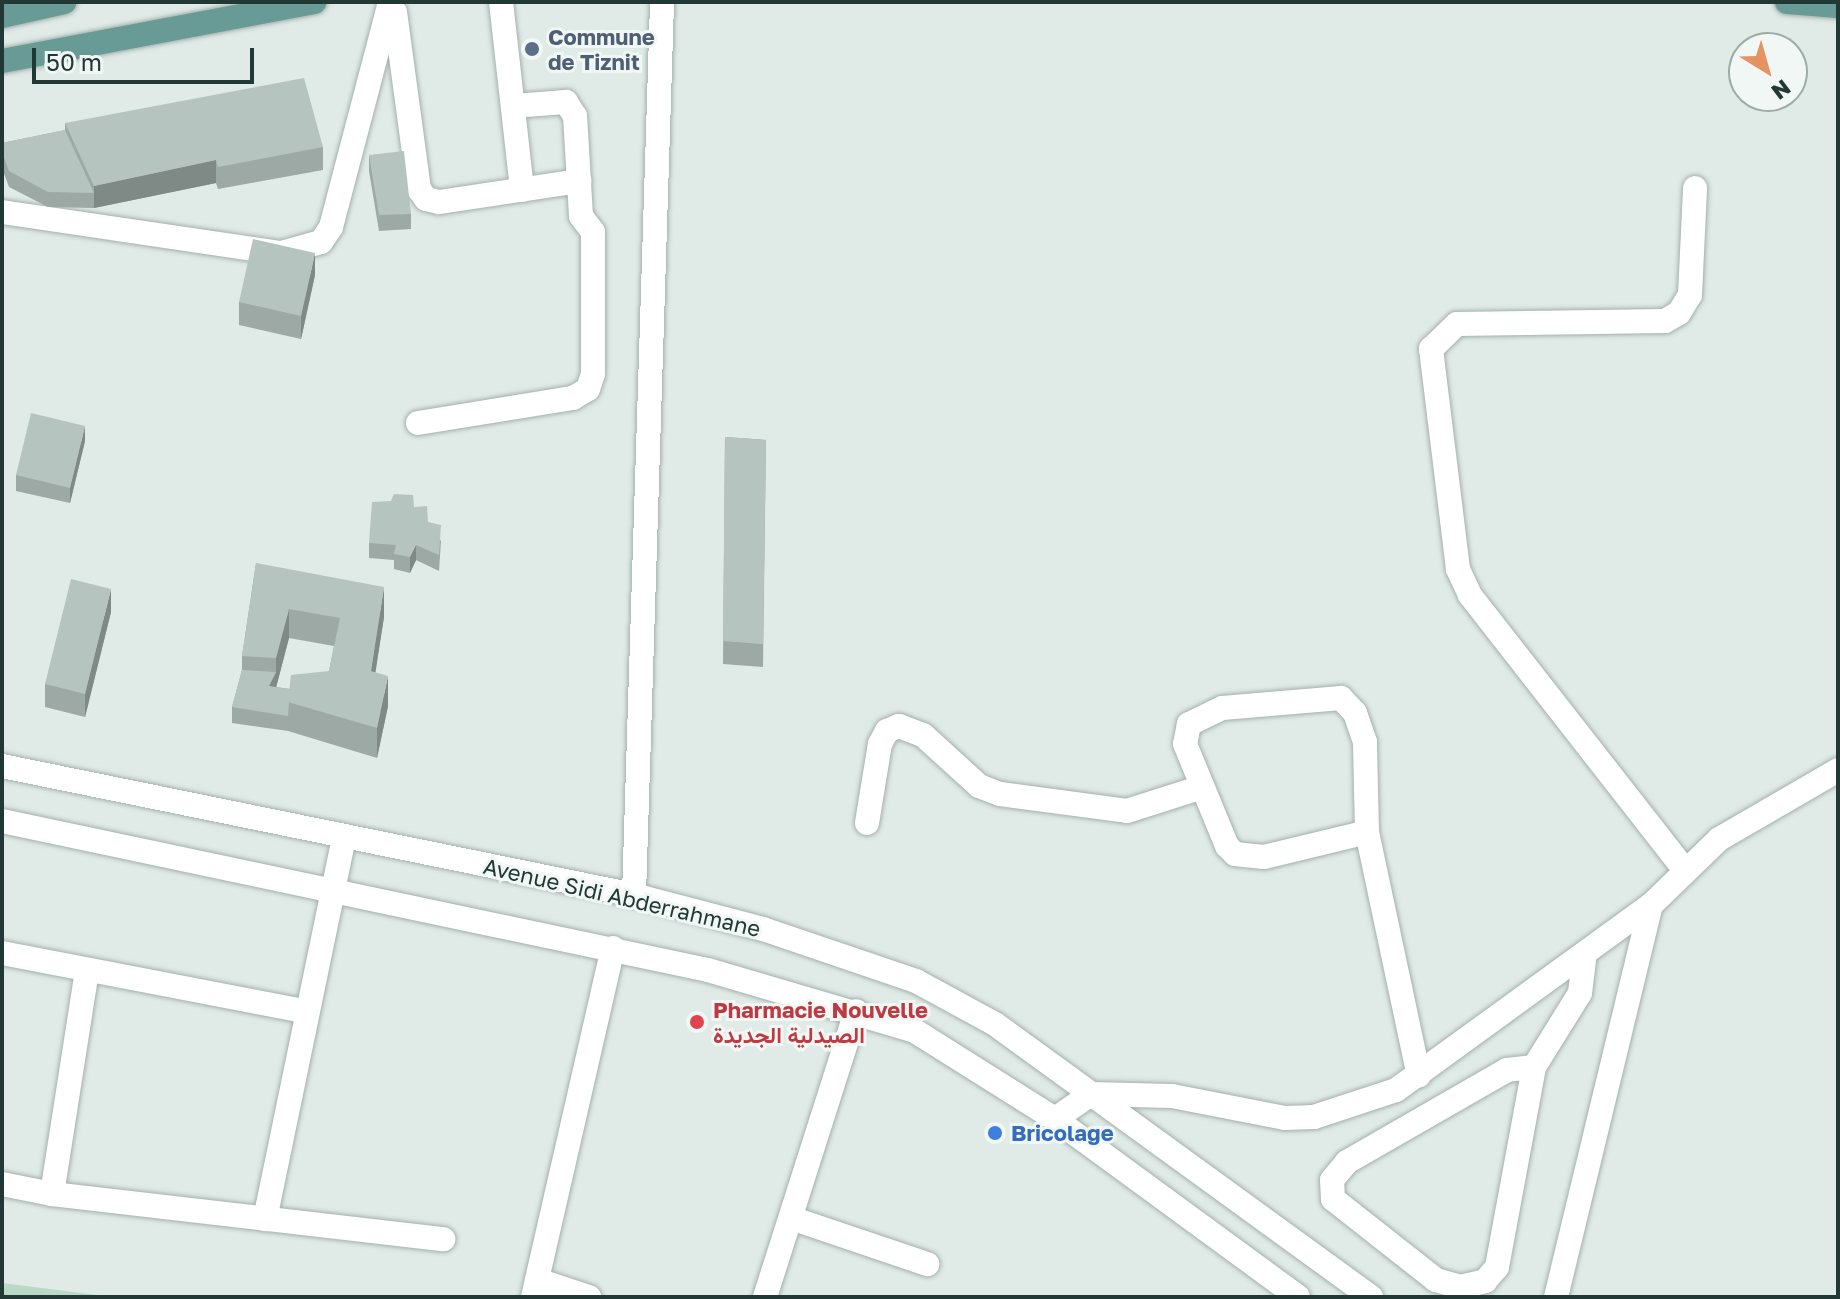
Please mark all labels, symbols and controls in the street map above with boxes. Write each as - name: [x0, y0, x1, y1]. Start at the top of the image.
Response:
- place label: Commune de Tiznit: [548, 23, 655, 74]
- scale bar: [36, 32, 258, 82]
- north arrow: [1728, 32, 1808, 112]
- marker: Commune de Tiznit: [523, 40, 541, 58]
- text: 50 m: [46, 47, 102, 76]
- text: N: [1767, 74, 1796, 106]
- street label: Avenue Sidi Abderrahmane: [481, 852, 763, 942]
- place label: Pharmacie Nouvelle الصيدلية الجديدة: [713, 996, 928, 1048]
- marker: Pharmacie Nouvelle الصيدلية الجديدة: [688, 1013, 706, 1031]
- place label: Bricolage: [1011, 1120, 1114, 1146]
- marker: Bricolage: [986, 1124, 1004, 1142]

